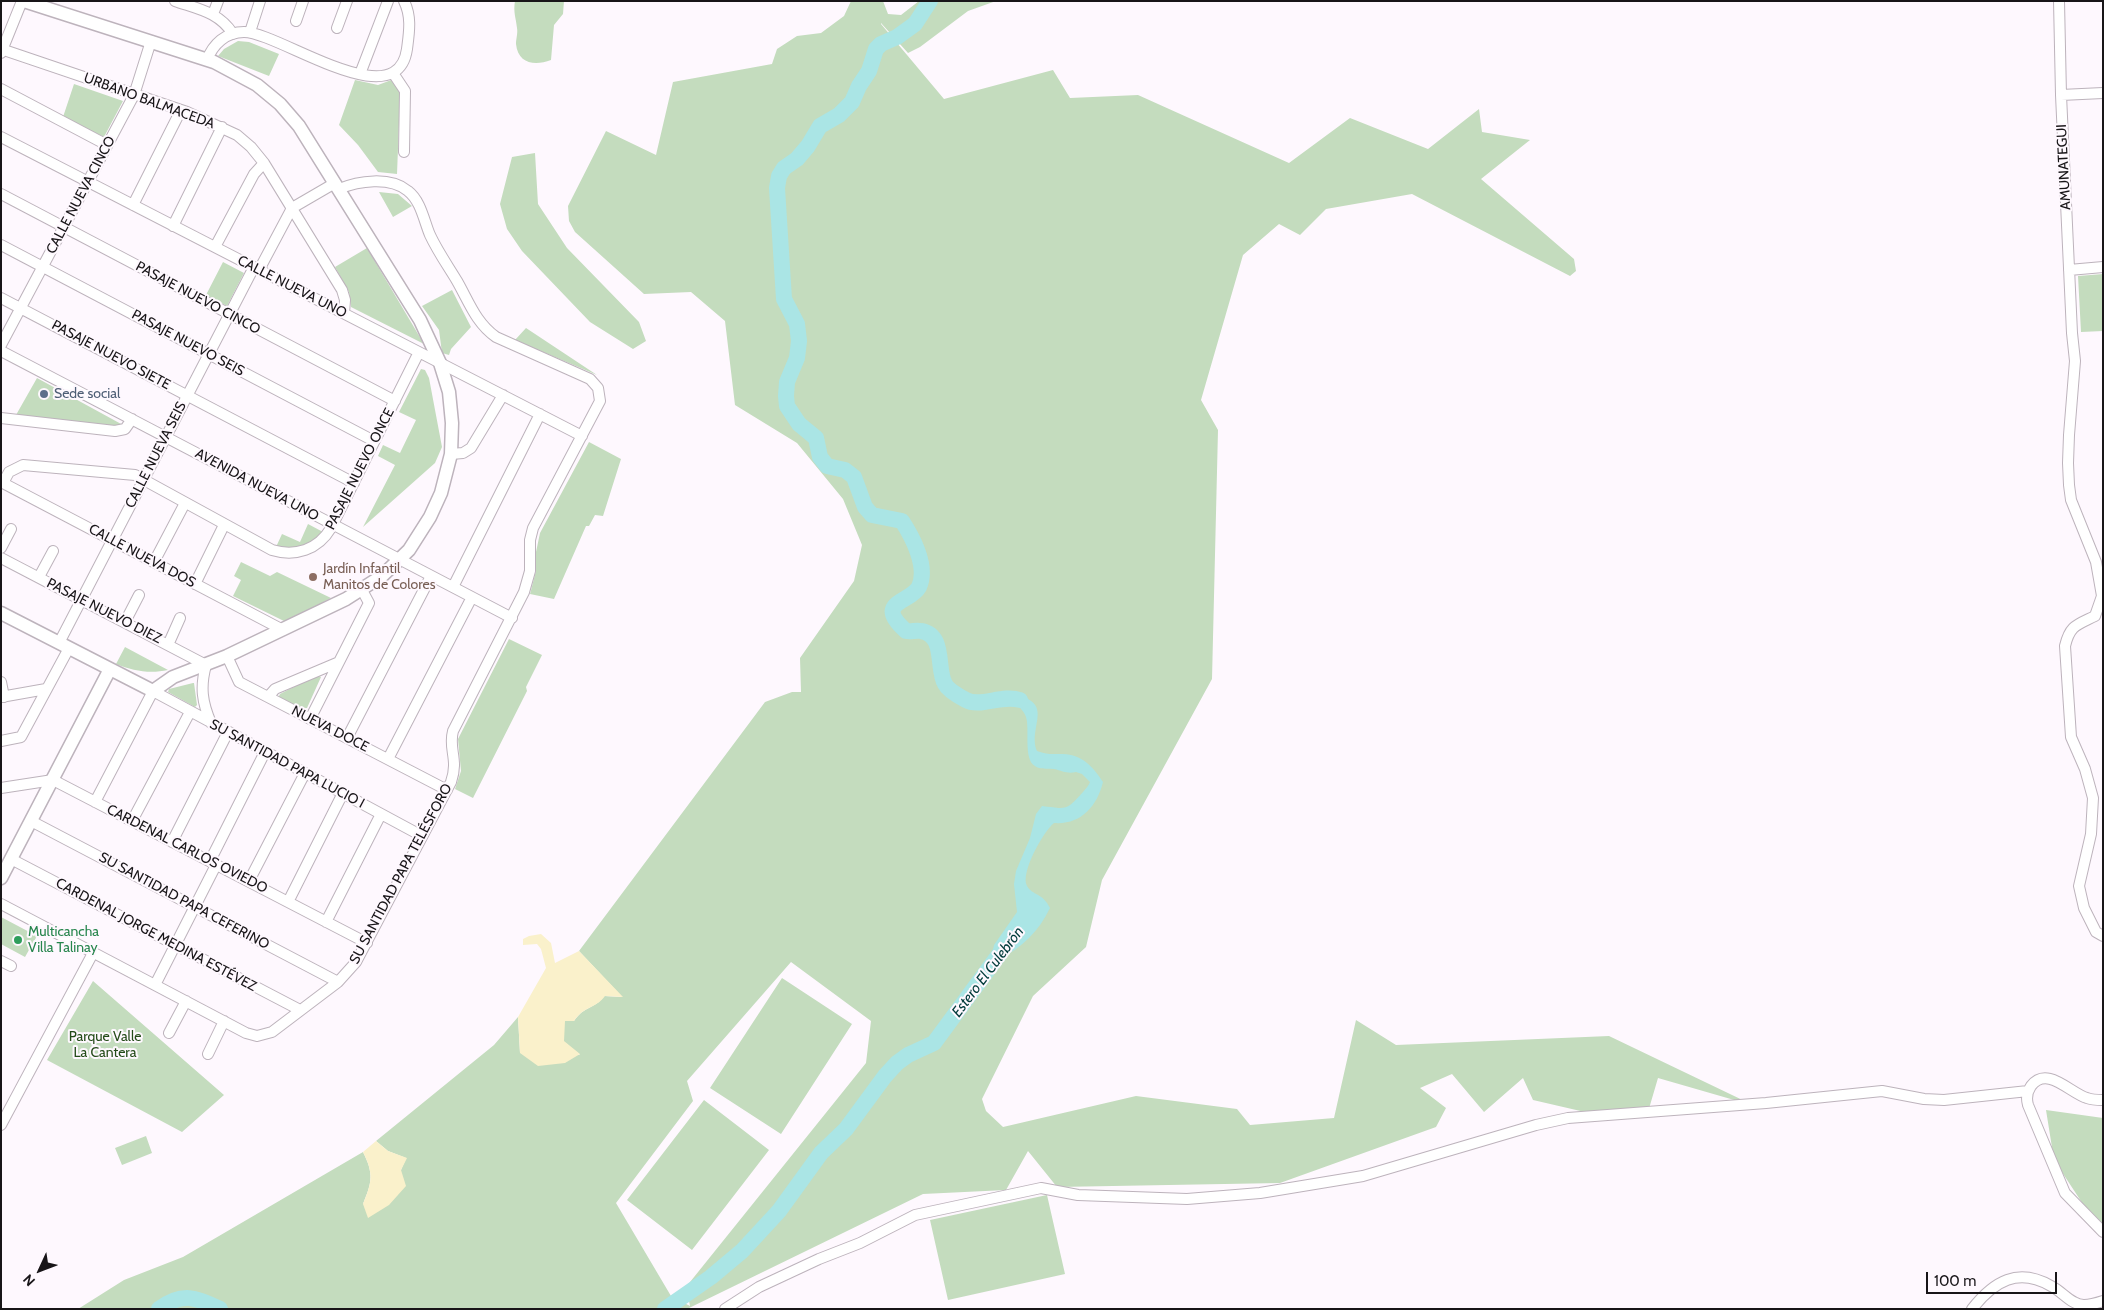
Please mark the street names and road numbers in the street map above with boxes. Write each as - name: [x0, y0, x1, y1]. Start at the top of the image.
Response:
- street label: URBANO BALMACEDA: [81, 69, 217, 133]
- street label: AMUNATEGUI: [2053, 124, 2075, 210]
- street label: CALLE NUEVA CINCO: [43, 133, 119, 257]
- street label: CALLE NUEVA UNO: [235, 252, 349, 322]
- street label: PASAJE NUEVO CINCO: [133, 258, 263, 338]
- street label: PASAJE NUEVO SEIS: [129, 306, 247, 380]
- street label: PASAJE NUEVO SIETE: [49, 317, 173, 393]
- street label: CALLE NUEVA SEIS: [122, 399, 190, 511]
- street label: PASAJE NUEVO ONCE: [322, 405, 398, 533]
- street label: AVENIDA NUEVA UNO: [192, 445, 322, 525]
- street label: CALLE NUEVA DOS: [86, 521, 198, 591]
- street label: PASAJE NUEVO DIEZ: [44, 575, 164, 647]
- street label: NUEVA DOCE: [288, 702, 372, 756]
- street label: SU SANTIDAD PAPA LUCIO I: [207, 716, 367, 812]
- street label: SU SANTIDAD PAPA TELÉSFORO: [346, 781, 456, 967]
- street label: CARDENAL CARLOS OVIEDO: [104, 801, 270, 897]
- street label: SU SANTIDAD PAPA CEFERINO: [96, 849, 272, 953]
- street label: CARDENAL JORGE MEDINA ESTÉVEZ: [53, 875, 259, 995]

